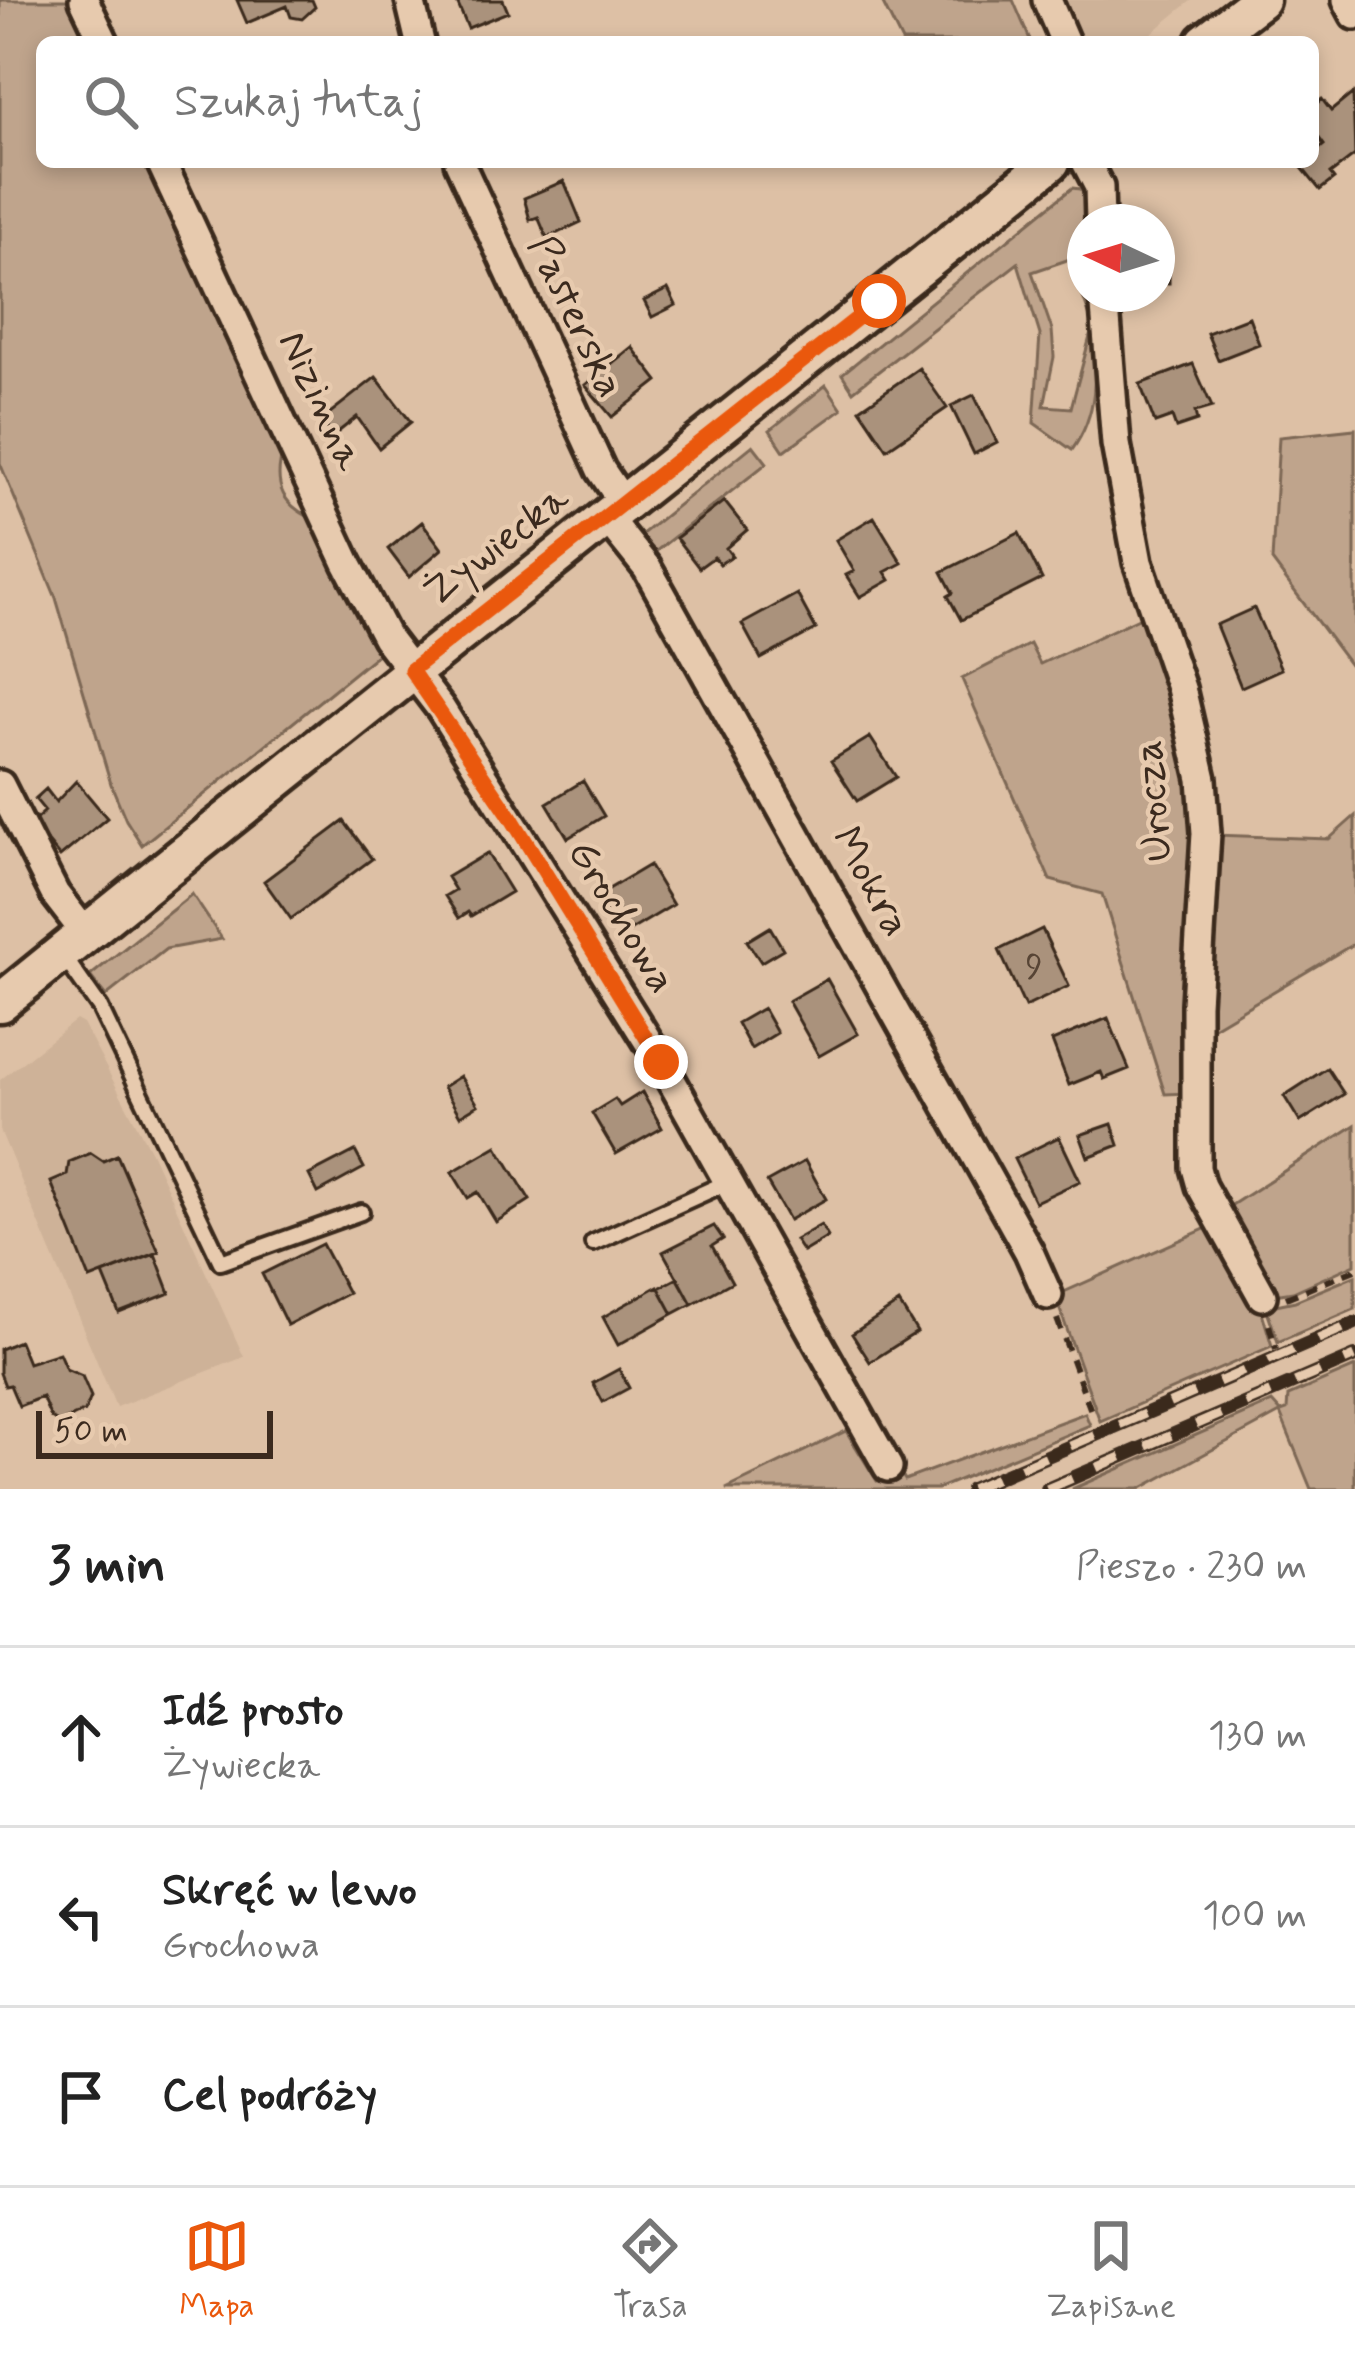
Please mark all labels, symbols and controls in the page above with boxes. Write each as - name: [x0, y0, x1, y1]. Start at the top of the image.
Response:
- search box: [36, 36, 1319, 168]
- icon: search: [78, 69, 144, 135]
- text: Szukaj tutaj: [174, 73, 423, 132]
- north arrow: [1067, 204, 1175, 312]
- street label: Pasterska: [514, 227, 636, 407]
- route start: [852, 274, 906, 328]
- street label: Nizinna: [264, 322, 377, 480]
- street label: Żywiecka: [413, 471, 582, 620]
- street label: Urocza: [1121, 738, 1187, 864]
- street label: Mokra: [817, 817, 923, 947]
- street label: Grochowa: [554, 830, 688, 1004]
- house number: 9: [1025, 945, 1043, 992]
- route end: [634, 1035, 688, 1089]
- scale bar: [36, 1405, 273, 1458]
- text: 50 m: [54, 1410, 128, 1454]
- text: 3 min: [48, 1534, 166, 1600]
- text: Pieszo · 230 m: [1076, 1542, 1307, 1593]
- text: Idź prosto: [162, 1682, 344, 1741]
- icon: ahead: [48, 1704, 114, 1770]
- text: 130 m: [1208, 1711, 1307, 1762]
- text: Żywiecka: [162, 1741, 320, 1792]
- text: Skręć w lewo: [162, 1862, 417, 1921]
- icon: left: [48, 1884, 114, 1950]
- text: 100 m: [1202, 1891, 1307, 1942]
- text: Grochowa: [162, 1921, 320, 1972]
- icon: arrive: [48, 2064, 114, 2130]
- text: Cel podróży: [162, 2067, 377, 2126]
- tab: Mapa: [179, 2213, 254, 2329]
- tab: Trasa: [613, 2213, 688, 2329]
- tab: Zapisane: [1046, 2213, 1176, 2329]

